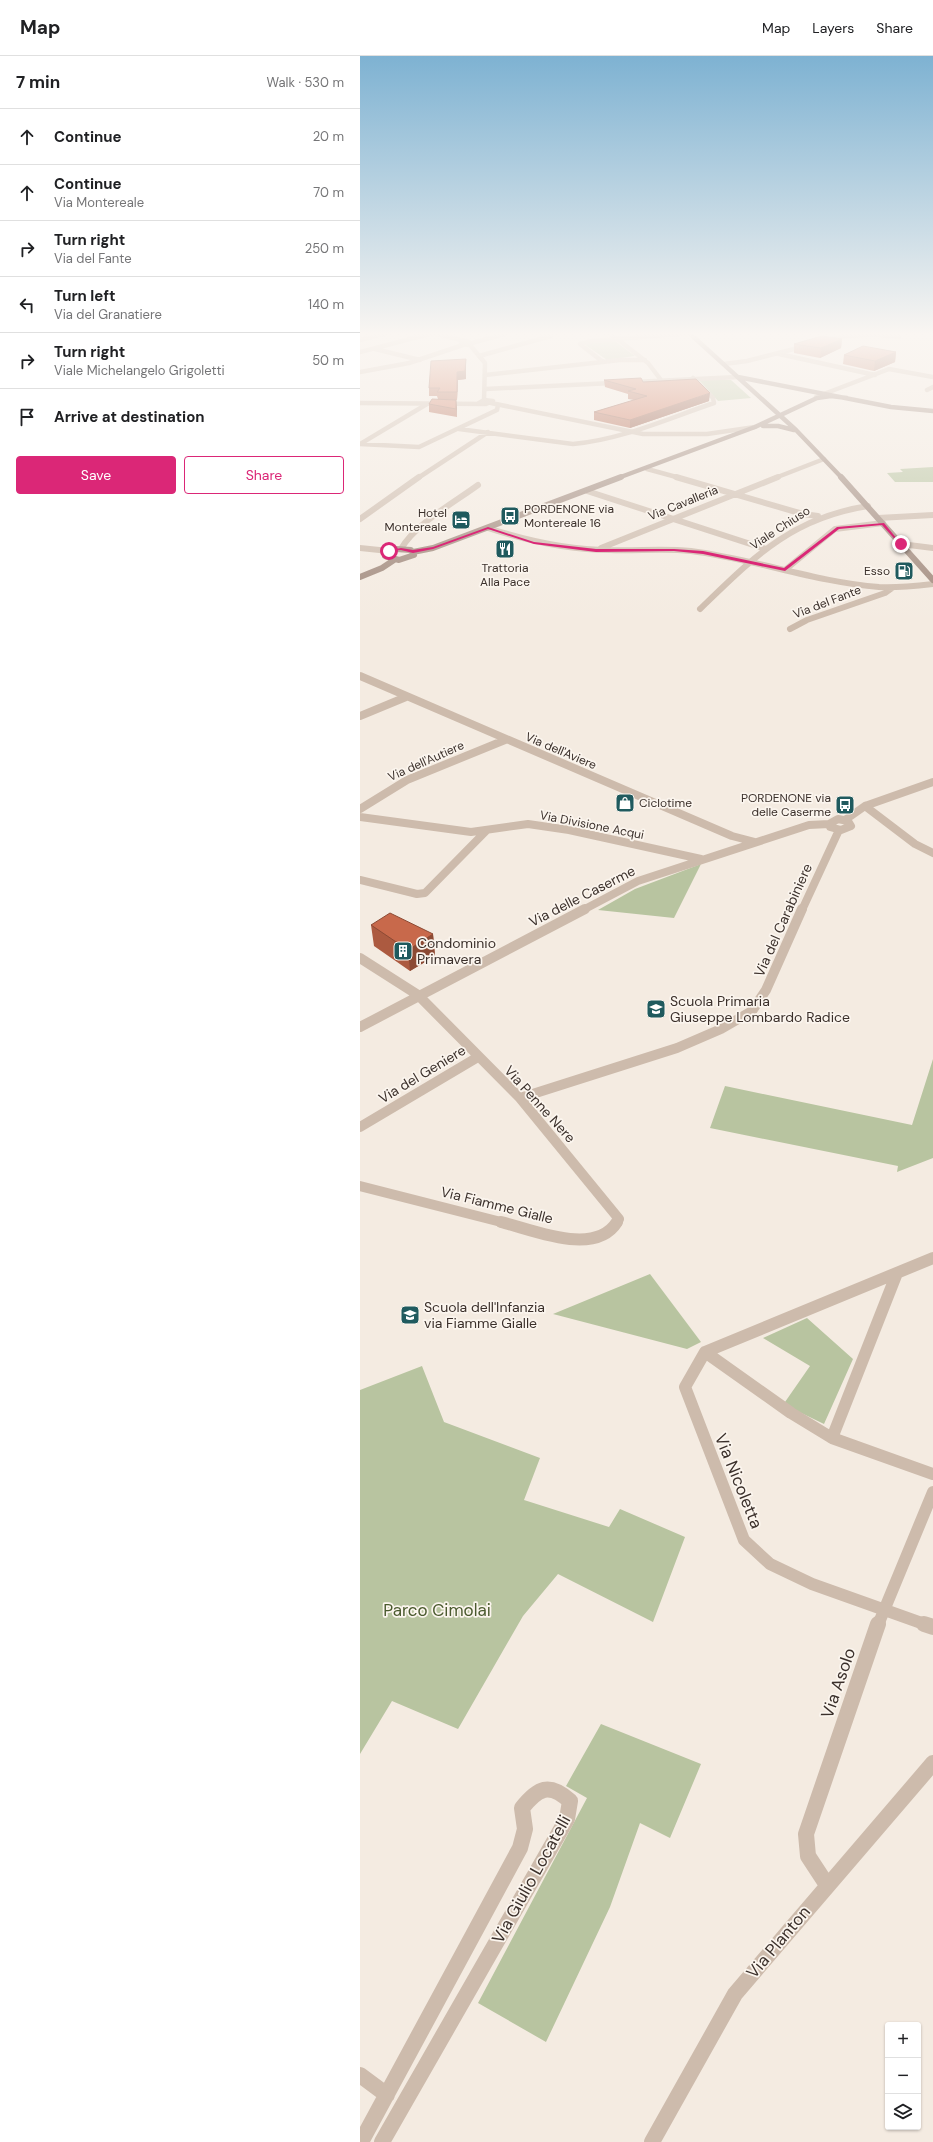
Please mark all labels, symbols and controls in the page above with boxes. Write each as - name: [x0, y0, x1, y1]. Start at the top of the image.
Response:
- text: Map: [20, 15, 60, 40]
- text: Map: [762, 19, 790, 37]
- text: Layers: [812, 19, 854, 37]
- text: Share: [876, 19, 913, 37]
- text: 7 min: [16, 71, 60, 93]
- text: Walk · 530 m: [266, 74, 344, 91]
- icon: ahead: [16, 126, 38, 148]
- text: Continue: [54, 127, 122, 147]
- text: 20 m: [313, 128, 344, 145]
- text: Continue: [54, 174, 122, 194]
- icon: ahead: [16, 182, 38, 204]
- text: 70 m: [313, 184, 344, 201]
- text: Via Montereale: [54, 194, 144, 211]
- text: Turn right: [54, 230, 125, 250]
- icon: right: [16, 238, 38, 260]
- text: 250 m: [305, 240, 344, 257]
- text: Via del Fante: [54, 250, 132, 267]
- text: Turn left: [54, 286, 115, 306]
- icon: left: [16, 294, 38, 316]
- text: 140 m: [308, 296, 344, 313]
- text: Via del Granatiere: [54, 306, 162, 323]
- text: Turn right: [54, 342, 125, 362]
- icon: right: [16, 350, 38, 372]
- text: 50 m: [312, 352, 344, 369]
- text: Viale Michelangelo Grigoletti: [54, 362, 225, 379]
- icon: arrive: [16, 406, 38, 428]
- text: Arrive at destination: [54, 407, 205, 427]
- button: Save: [16, 456, 176, 494]
- button: Share: [184, 456, 344, 494]
- street label: Via Cavalleria: [646, 482, 720, 524]
- place label: PORDENONE via Montereale 16: [524, 501, 614, 531]
- street label: Viale Chiuso: [747, 503, 813, 553]
- place label: Hotel Montereale: [385, 505, 447, 535]
- bus stop icon: PORDENONE via Montereale 16: [499, 505, 521, 527]
- hotel icon: Hotel Montereale: [450, 509, 472, 531]
- route end: [892, 535, 910, 553]
- restaurant icon: Trattoria Alla Pace: [494, 538, 516, 560]
- route start: [380, 542, 398, 560]
- place label: Trattoria Alla Pace: [480, 560, 530, 590]
- fuel station icon: Esso: [893, 560, 915, 582]
- place label: Esso: [864, 563, 890, 579]
- street label: Via del Fante: [791, 582, 863, 622]
- street label: Via dell'Aviere: [523, 729, 599, 773]
- street label: Via dell'Autiere: [385, 737, 467, 785]
- place label: PORDENONE via delle Caserme: [741, 790, 831, 820]
- shop icon: Ciclotime: [614, 792, 636, 814]
- bus stop icon: PORDENONE via delle Caserme: [834, 794, 856, 816]
- place label: Ciclotime: [639, 795, 692, 811]
- street label: Via Divisione Acqui: [539, 807, 646, 843]
- street label: Via del Carabiniere: [750, 860, 816, 980]
- street label: Via delle Caserme: [526, 861, 638, 931]
- place label: Condominio Primavera: [417, 934, 496, 968]
- building icon: Condominio Primavera: [392, 940, 414, 962]
- place label: Scuola Primaria Giuseppe Lombardo Radice: [670, 992, 850, 1026]
- school or university icon: Scuola Primaria Giuseppe Lombardo Radice: [645, 998, 667, 1020]
- street label: Via del Geniere: [375, 1041, 469, 1107]
- street label: Via Penne Nere: [501, 1062, 579, 1146]
- street label: Via Fiamme Gialle: [439, 1182, 555, 1228]
- place label: Scuola dell'Infanzia via Fiamme Gialle: [424, 1298, 545, 1332]
- school or university icon: Scuola dell'Infanzia via Fiamme Gialle: [399, 1304, 421, 1326]
- street label: Via Nicoletta: [710, 1430, 768, 1532]
- park label: Parco Cimolai: [383, 1599, 491, 1621]
- street label: Via Asolo: [816, 1645, 860, 1721]
- street label: Via Giulio Locatelli: [487, 1811, 575, 1947]
- street label: Via Planton: [741, 1901, 815, 1983]
- map controls: [885, 2022, 921, 2130]
- button: +: [885, 2022, 921, 2058]
- button: −: [885, 2058, 921, 2094]
- button: layers: [885, 2094, 921, 2130]

